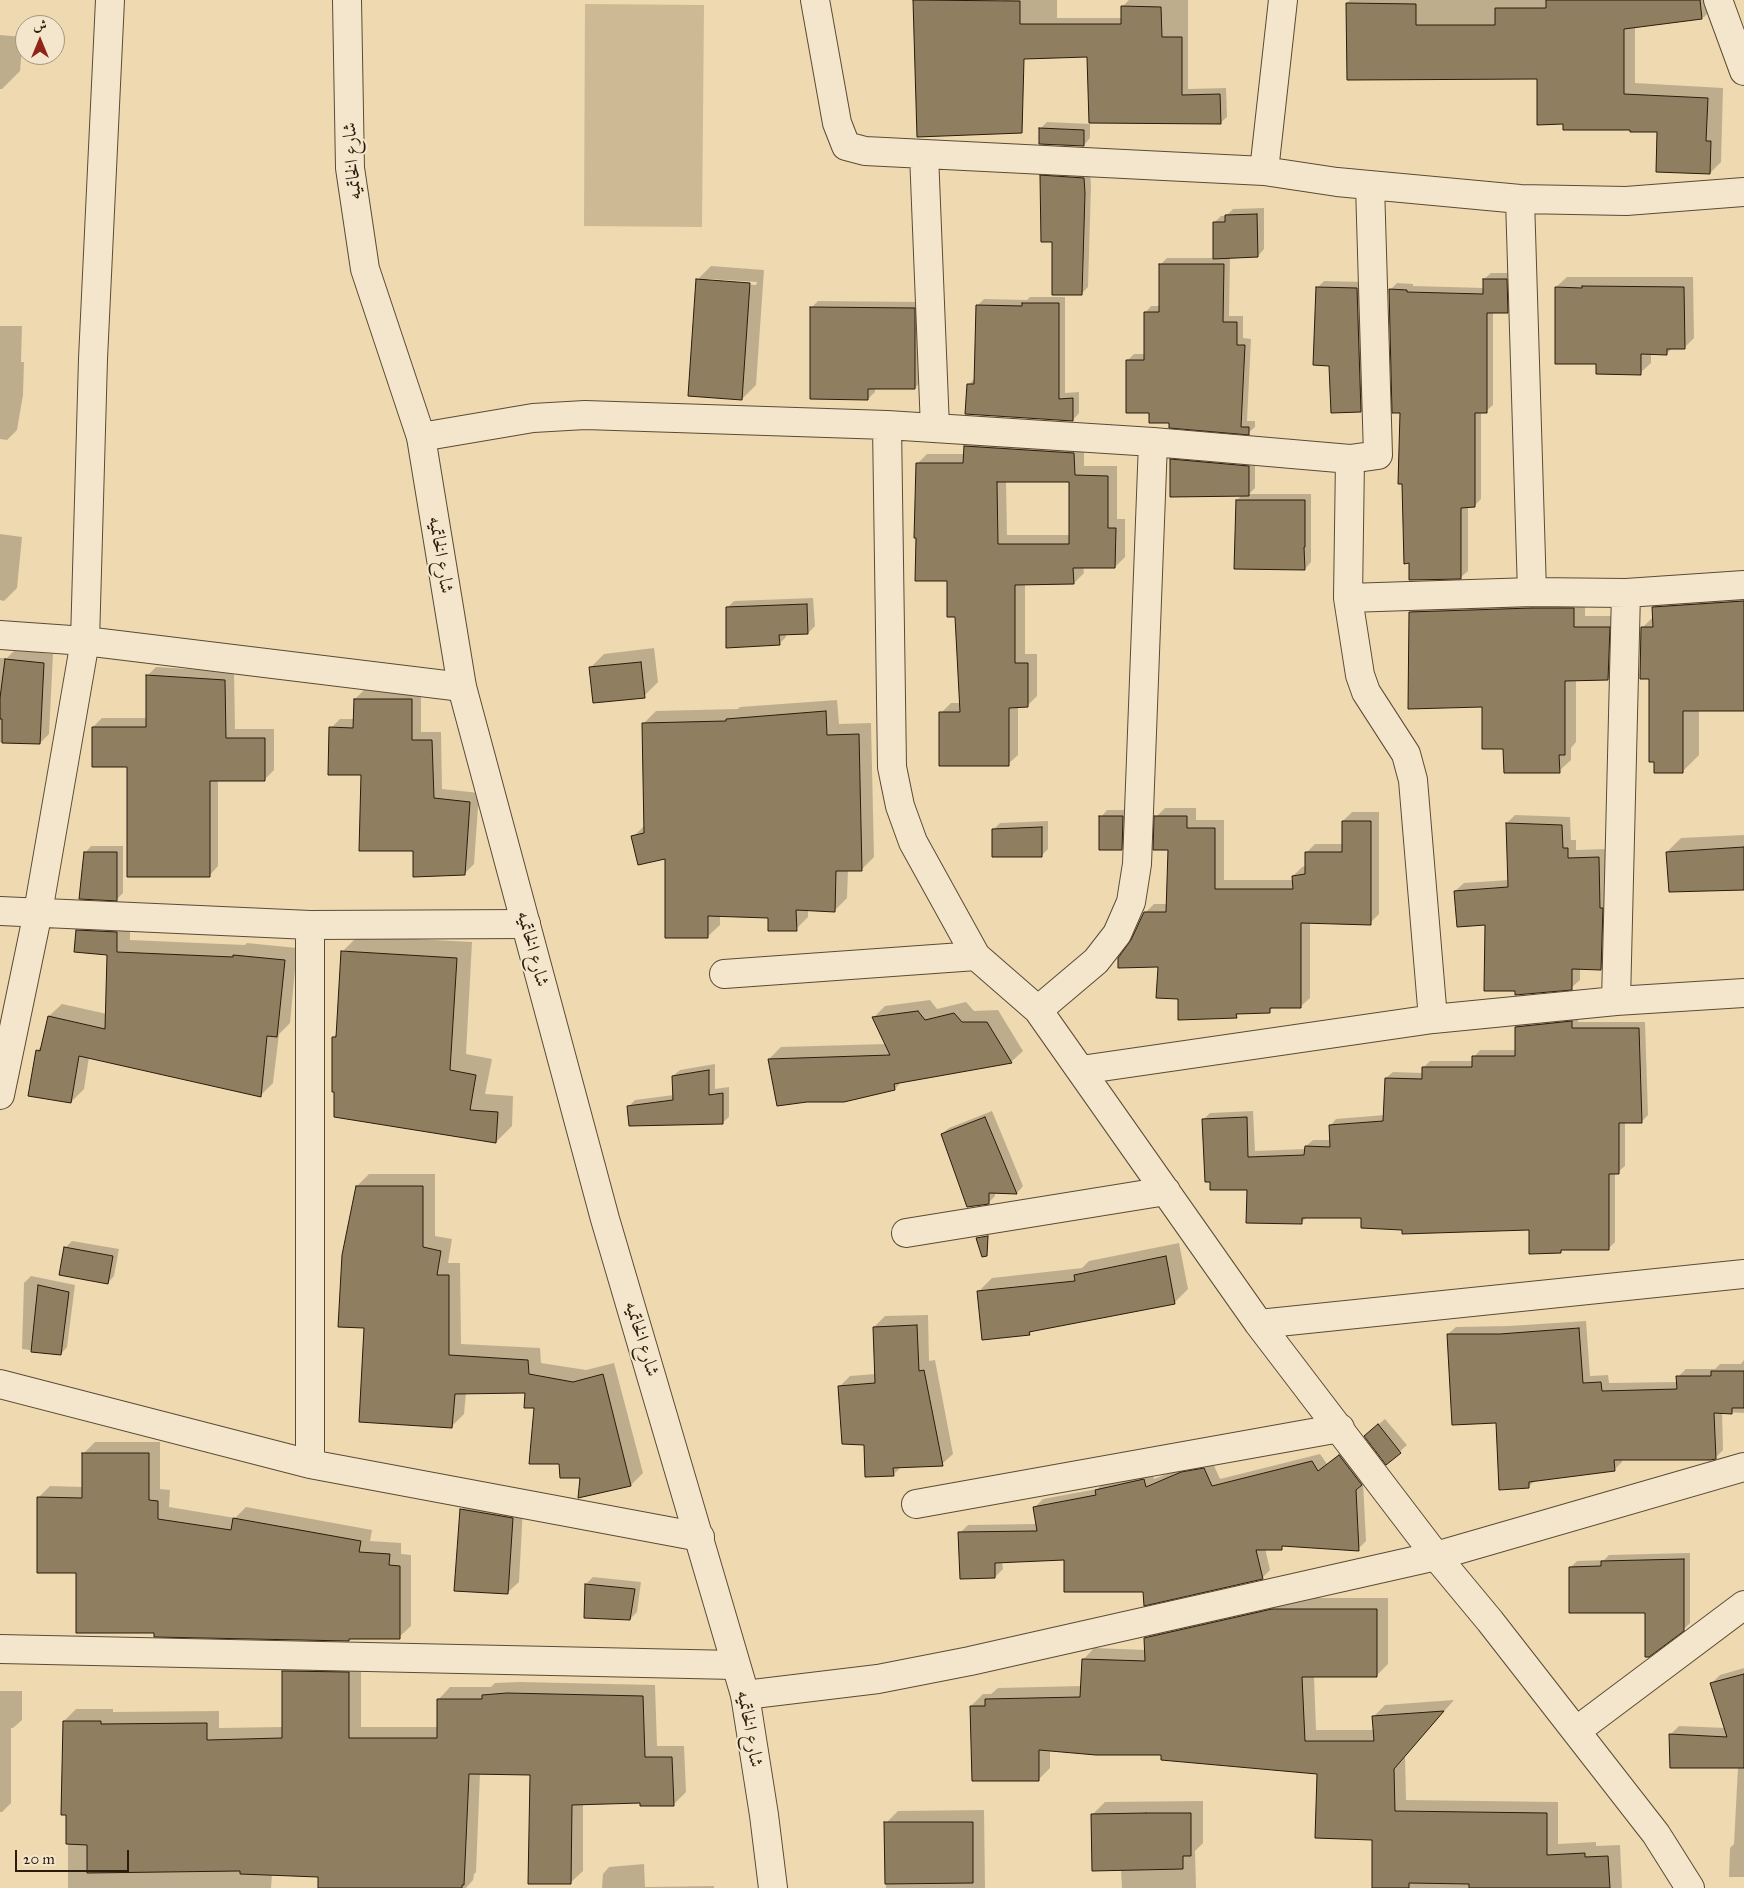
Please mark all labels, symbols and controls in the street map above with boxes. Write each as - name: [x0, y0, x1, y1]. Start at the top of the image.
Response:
- north arrow: [15, 15, 65, 65]
- text: ش: [33, 17, 47, 34]
- street label: شارع الخاتميه: [339, 121, 367, 201]
- street label: شارع الخاتميه: [423, 515, 457, 595]
- street label: شارع الخاتميه: [511, 909, 553, 989]
- street label: شارع الخاتميه: [619, 1299, 663, 1379]
- street label: شارع الخاتميه: [731, 1689, 767, 1769]
- scale bar: [18, 1840, 131, 1872]
- text: 20 m: [23, 1850, 55, 1868]

